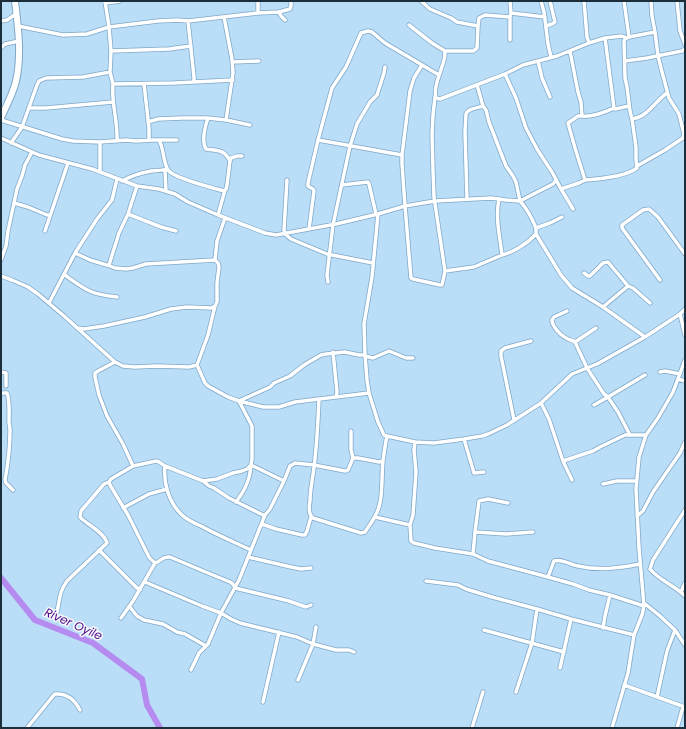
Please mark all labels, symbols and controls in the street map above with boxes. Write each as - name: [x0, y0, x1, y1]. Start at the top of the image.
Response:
- water label: River Oyile: [42, 606, 104, 644]

